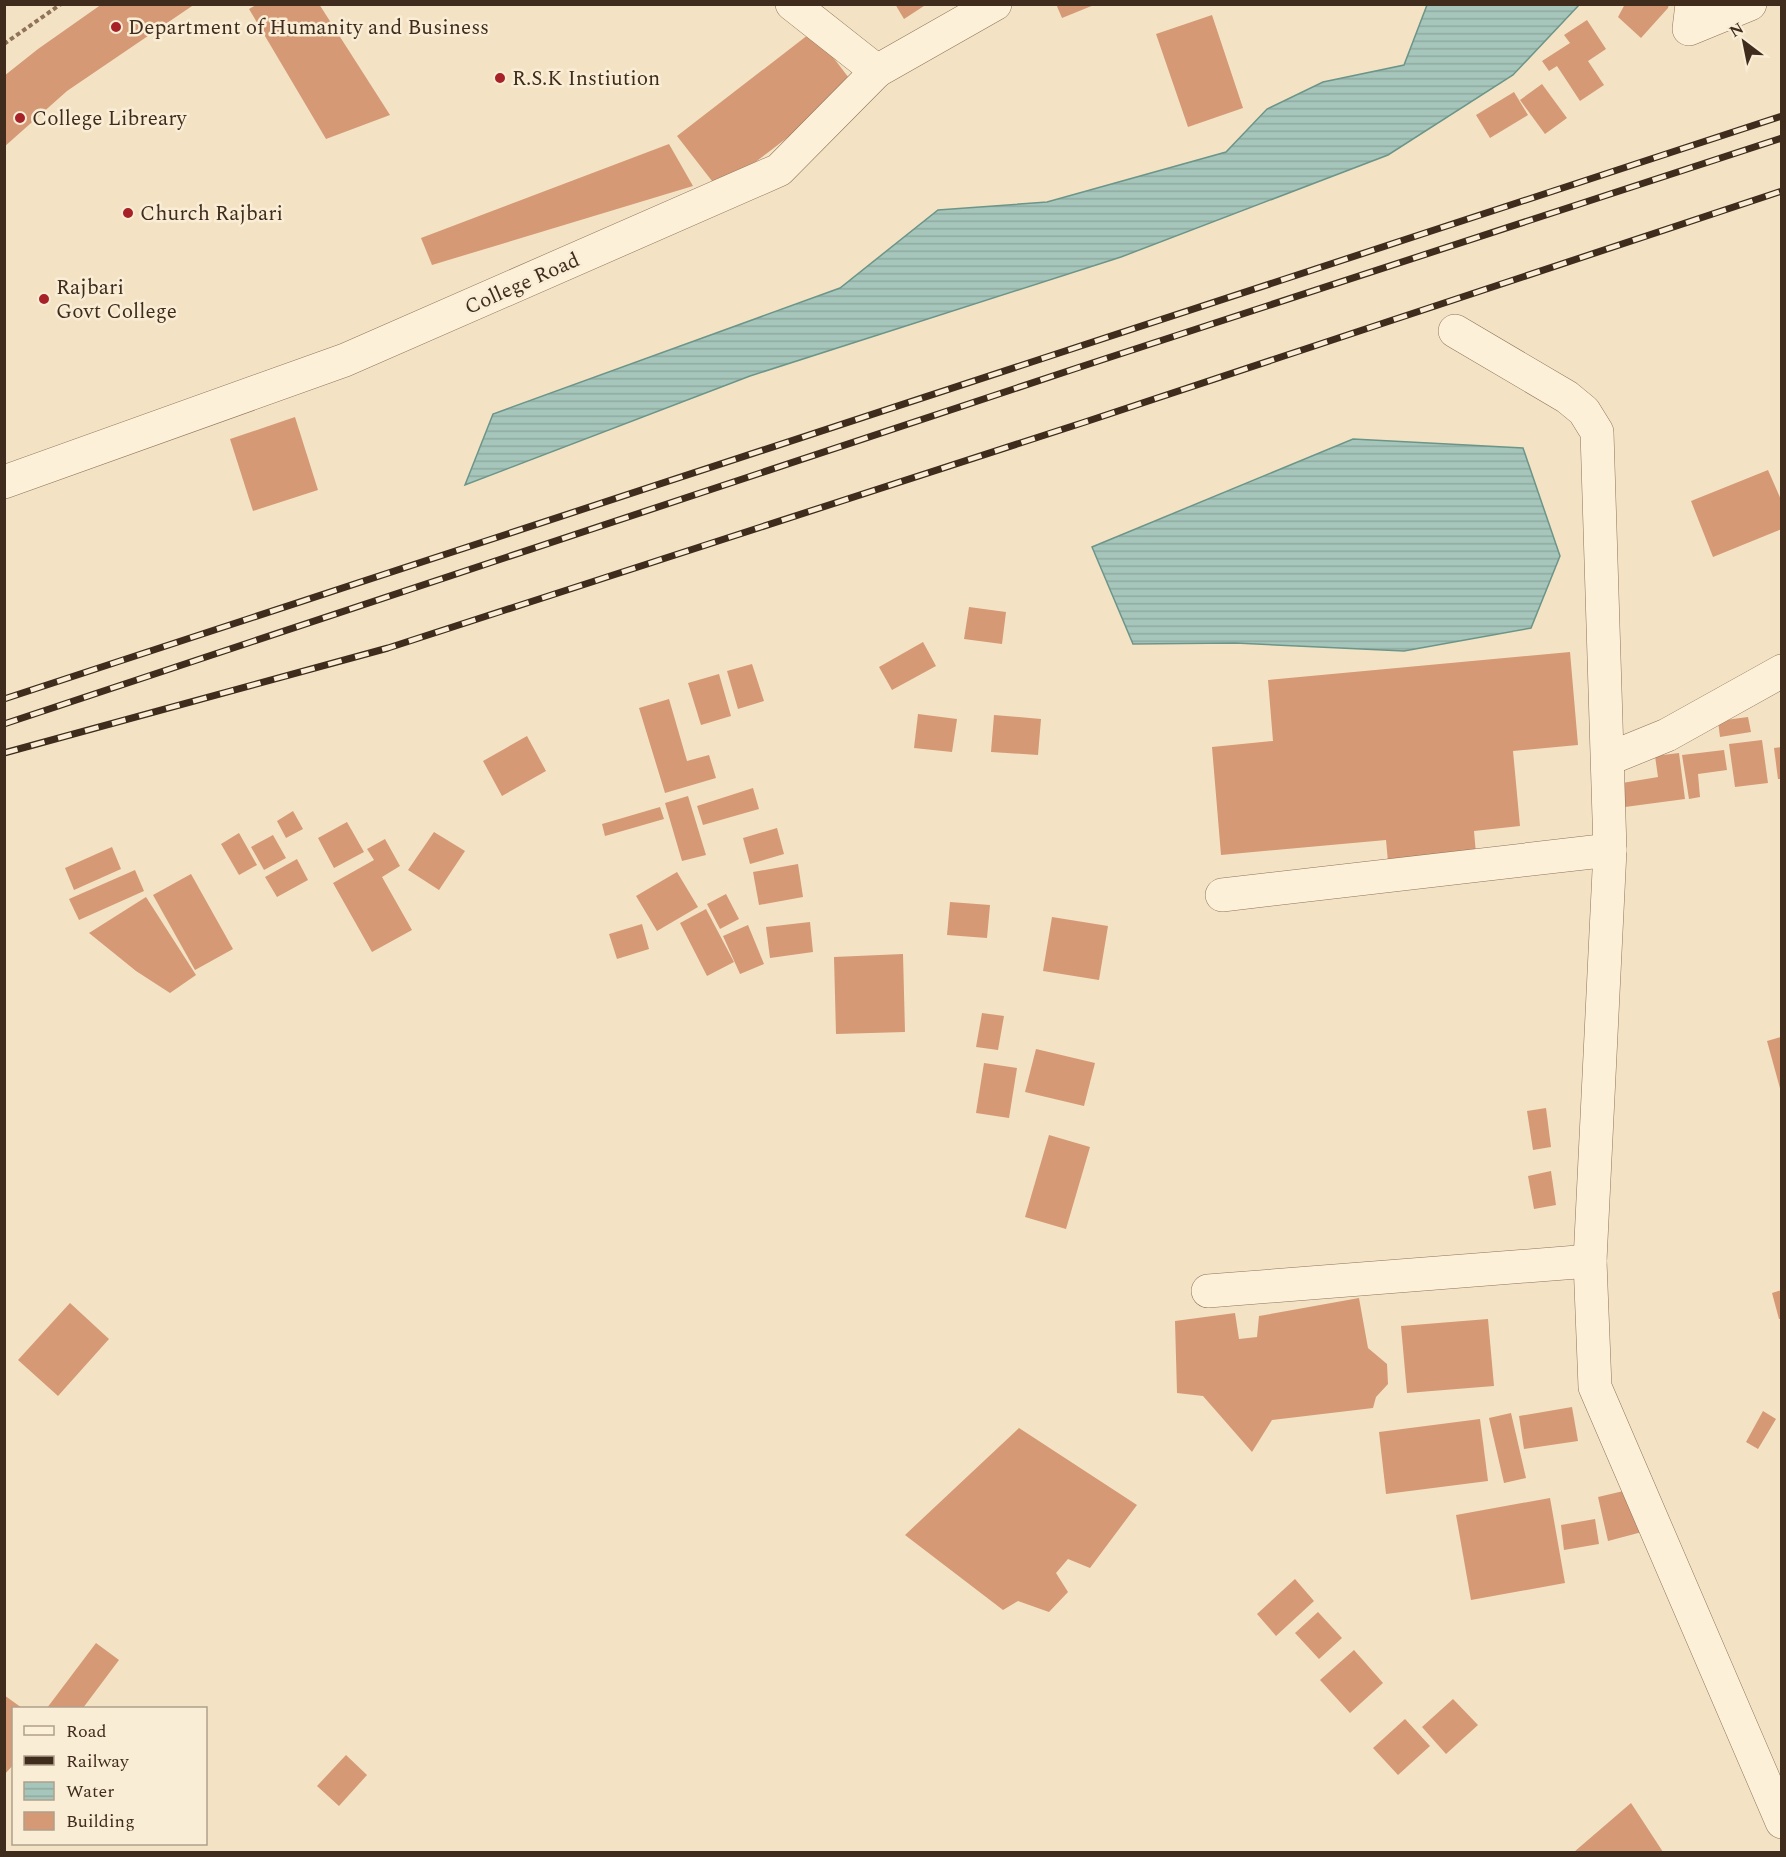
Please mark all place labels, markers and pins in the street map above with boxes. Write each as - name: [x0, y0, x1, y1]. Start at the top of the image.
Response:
- place label: Department of Humanity and Business: [128, 12, 489, 44]
- marker: Department of Humanity and Business: [109, 20, 123, 34]
- place label: R.S.K Instiution: [512, 63, 660, 95]
- marker: R.S.K Instiution: [493, 71, 507, 85]
- place label: College Libreary: [32, 103, 188, 135]
- marker: College Libreary: [13, 111, 27, 125]
- place label: Church Rajbari: [140, 198, 283, 230]
- marker: Church Rajbari: [121, 206, 135, 220]
- place label: Rajbari Govt College: [56, 272, 177, 328]
- marker: Rajbari Govt College: [37, 292, 51, 306]

